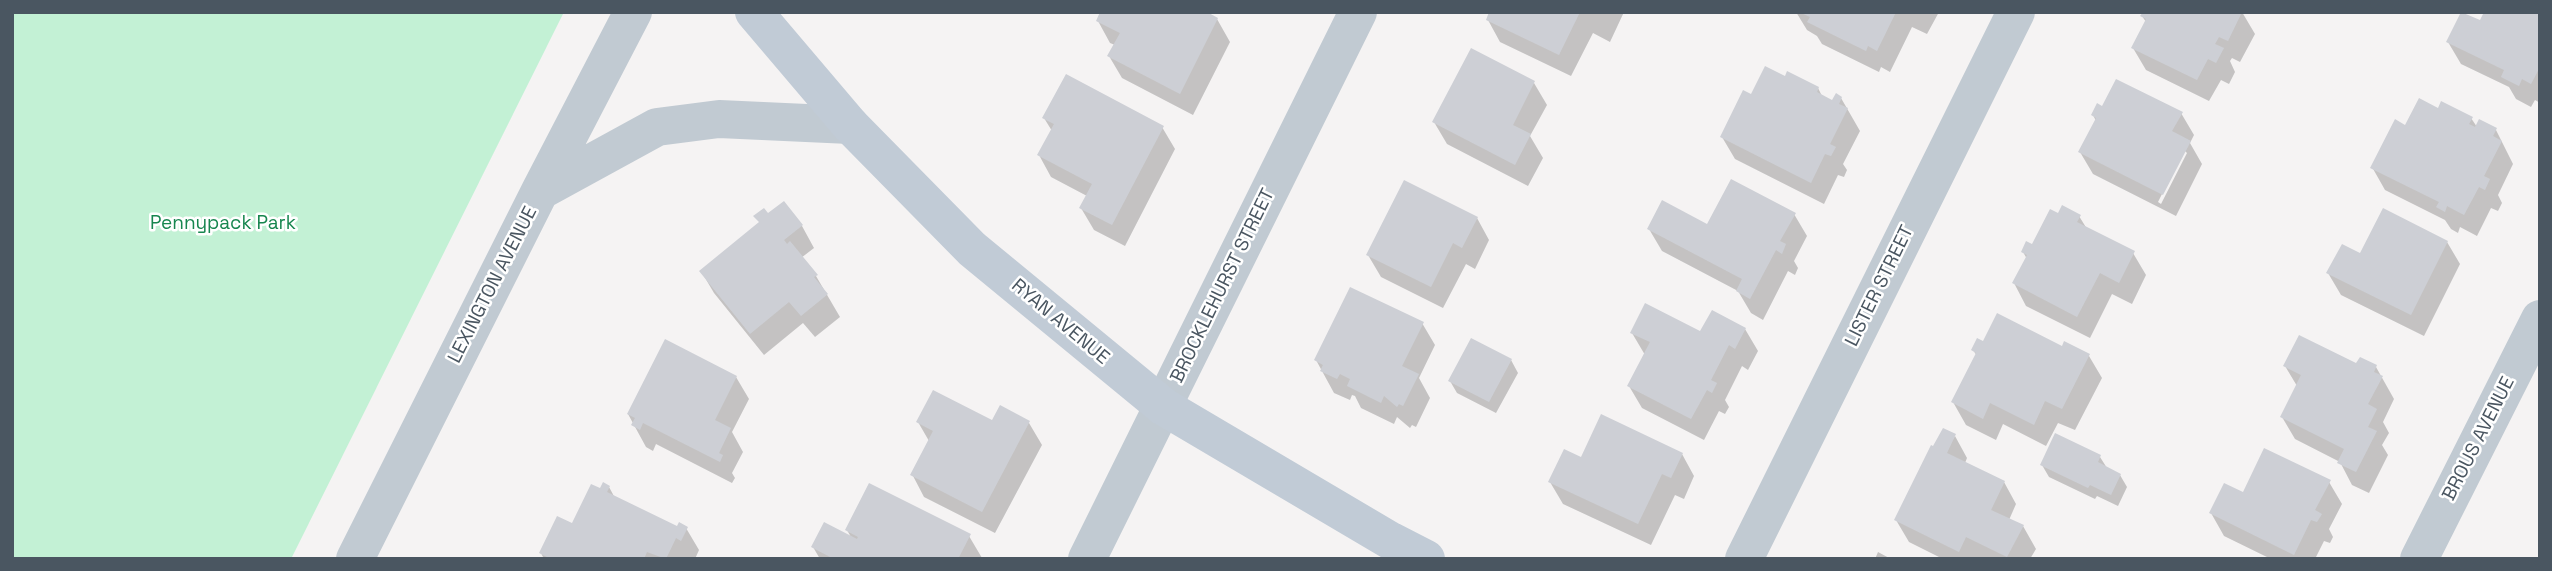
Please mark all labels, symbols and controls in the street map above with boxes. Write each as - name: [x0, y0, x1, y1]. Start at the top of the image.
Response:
- street label: BROCKLEHURST STREET: [1166, 185, 1280, 387]
- street label: LEXINGTON AVENUE: [444, 203, 542, 367]
- park label: Pennypack Park: [150, 213, 296, 235]
- street label: LISTER STREET: [1841, 222, 1919, 350]
- street label: RYAN AVENUE: [1006, 274, 1114, 370]
- street label: BROUS AVENUE: [2438, 373, 2520, 505]

